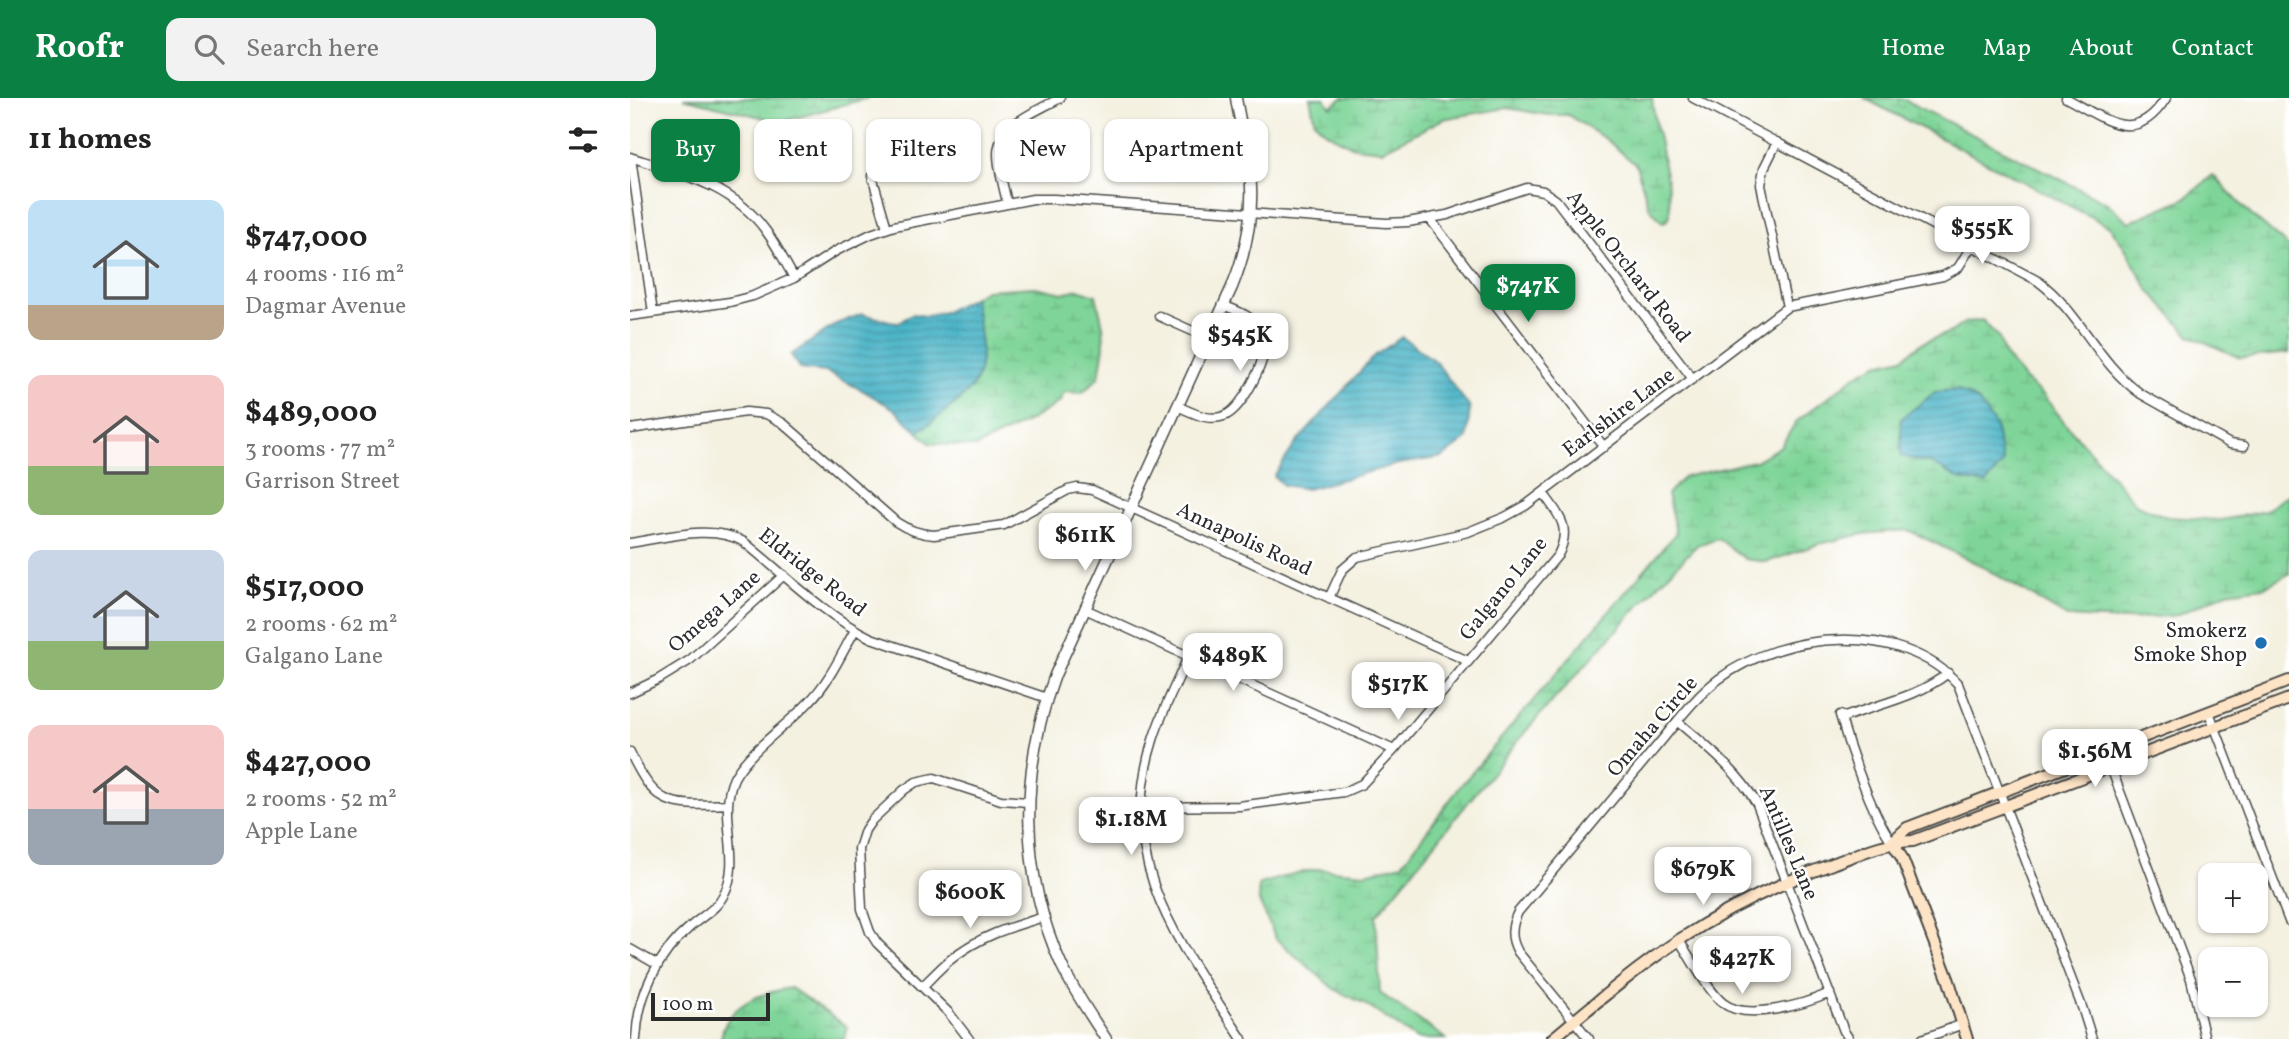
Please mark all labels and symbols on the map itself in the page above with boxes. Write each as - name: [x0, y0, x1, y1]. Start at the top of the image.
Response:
- street label: Apple Orchard Road: [1559, 185, 1697, 349]
- pin: $555K: [1933, 206, 2031, 266]
- pin: $747K: [1479, 264, 1577, 324]
- pin: $545K: [1191, 314, 1289, 373]
- street label: Earlshire Lane: [1557, 361, 1681, 465]
- street label: Annapolis Road: [1171, 496, 1317, 584]
- pin: $611K: [1036, 514, 1134, 573]
- street label: Eldridge Road: [752, 522, 872, 624]
- street label: Galgano Lane: [1453, 531, 1555, 647]
- street label: Omega Lane: [662, 564, 768, 660]
- place label: Smokerz Smoke Shop: [2133, 617, 2247, 670]
- pin: $489K: [1184, 634, 1282, 693]
- marker: Smokerz Smoke Shop: [2253, 635, 2269, 651]
- pin: $517K: [1349, 662, 1447, 722]
- street label: Omaha Circle: [1601, 670, 1705, 784]
- pin: $1.56M: [2038, 730, 2152, 789]
- street label: Antilles Lane: [1751, 781, 1825, 905]
- pin: $1.18M: [1074, 798, 1188, 857]
- pin: $679K: [1654, 848, 1752, 907]
- pin: $600K: [921, 870, 1019, 930]
- pin: $427K: [1693, 936, 1791, 996]
- scale bar: [651, 990, 770, 1022]

